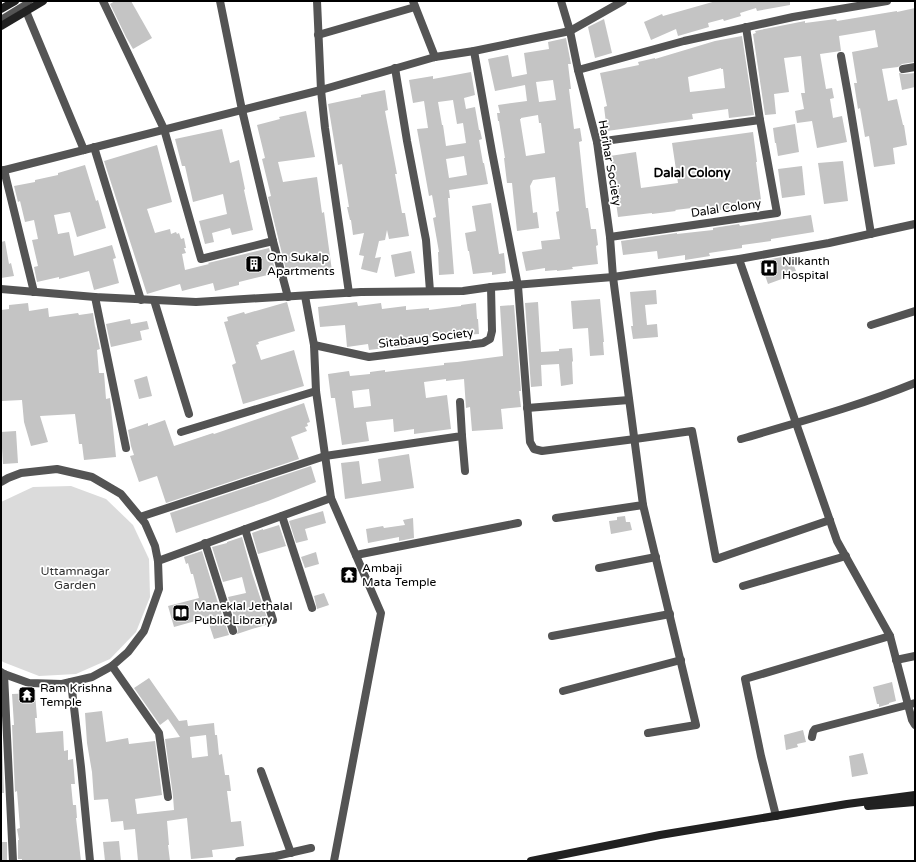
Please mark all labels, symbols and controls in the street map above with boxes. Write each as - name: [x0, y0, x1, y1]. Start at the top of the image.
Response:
- street label: Harihar Society: [596, 119, 625, 208]
- district label: Dalal Colony: [654, 165, 730, 181]
- street label: Dalal Colony: [690, 196, 763, 220]
- place label: Om Sukalp Apartments: [267, 250, 335, 278]
- building icon: Om Sukalp Apartments: [244, 254, 264, 274]
- place label: Nilkanth Hospital: [782, 254, 830, 282]
- hospital icon: Nilkanth Hospital: [759, 258, 779, 278]
- street label: Sitabaug Society: [378, 325, 475, 351]
- place label: Ambaji Mata Temple: [362, 561, 437, 589]
- park label: Uttamnagar Garden: [41, 564, 110, 592]
- temple icon: Ambaji Mata Temple: [339, 565, 359, 585]
- place label: Maneklal Jethalal Public Library: [194, 599, 293, 627]
- library icon: Maneklal Jethalal Public Library: [171, 603, 191, 623]
- place label: Ram Krishna Temple: [40, 681, 112, 709]
- temple icon: Ram Krishna Temple: [17, 685, 37, 705]

